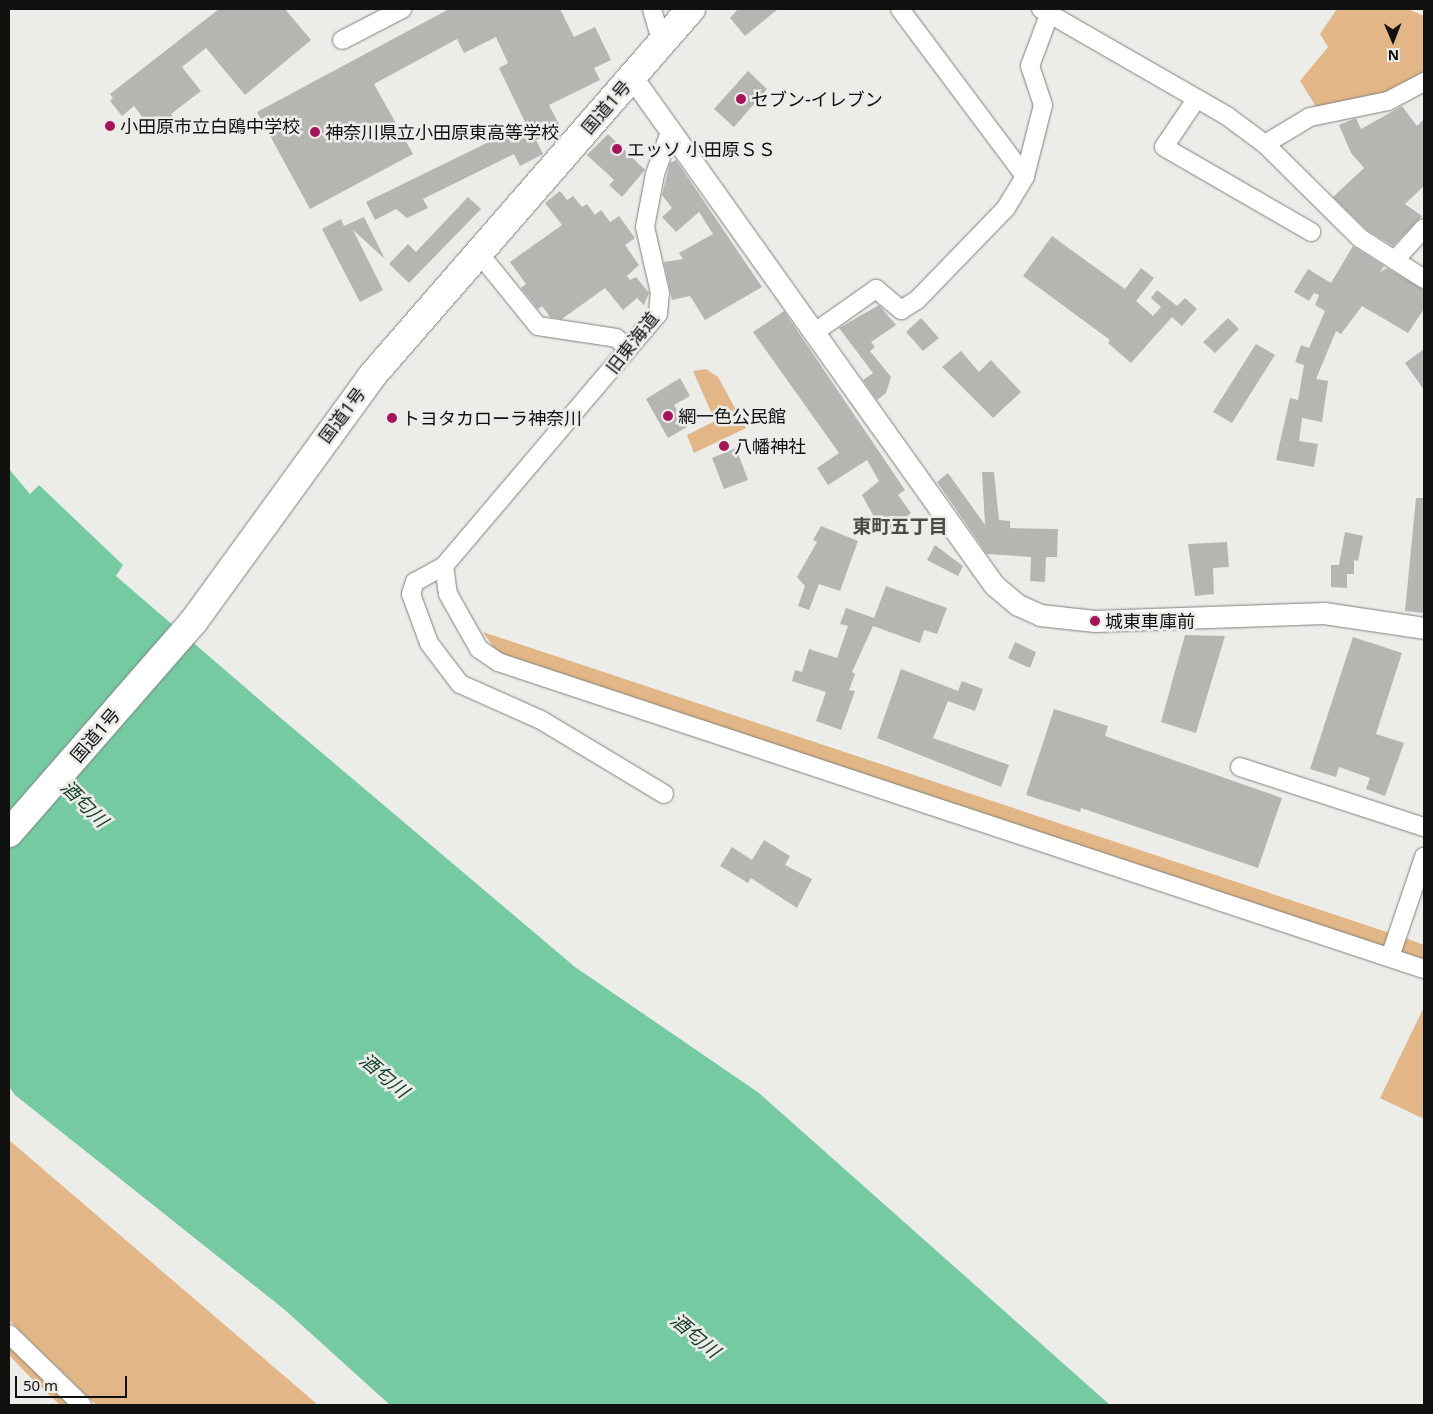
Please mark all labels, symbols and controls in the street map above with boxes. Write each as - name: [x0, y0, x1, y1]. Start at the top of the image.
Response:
- north arrow: [1368, 15, 1418, 65]
- text: N: [1387, 46, 1399, 65]
- street label: 国道1号: [577, 76, 635, 138]
- place label: セブン-イレブン: [751, 88, 883, 110]
- marker: セブン-イレブン: [735, 93, 747, 105]
- place label: 小田原市立白鴎中学校: [120, 115, 300, 137]
- marker: 小田原市立白鴎中学校: [104, 120, 116, 132]
- place label: 神奈川県立小田原東高等学校: [325, 121, 559, 143]
- marker: 神奈川県立小田原東高等学校: [309, 126, 321, 138]
- place label: エッソ 小田原ＳＳ: [627, 138, 776, 160]
- marker: エッソ 小田原ＳＳ: [611, 143, 623, 155]
- street label: 旧東海道: [601, 308, 663, 378]
- street label: 国道1号: [314, 383, 370, 447]
- place label: 網一色公民館: [678, 405, 786, 427]
- place label: トヨタカローラ神奈川: [402, 407, 582, 429]
- marker: 網一色公民館: [662, 410, 674, 422]
- marker: トヨタカローラ神奈川: [386, 412, 398, 424]
- place label: 八幡神社: [734, 435, 806, 457]
- marker: 八幡神社: [718, 440, 730, 452]
- district label: 東町五丁目: [853, 516, 947, 538]
- place label: 城東車庫前: [1105, 610, 1195, 632]
- marker: 城東車庫前: [1089, 615, 1101, 627]
- street label: 国道1号: [66, 704, 124, 766]
- water label: 酒匂川: [56, 776, 112, 832]
- water label: 酒匂川: [355, 1049, 413, 1103]
- water label: 酒匂川: [666, 1309, 724, 1363]
- scale bar: [18, 1366, 130, 1398]
- text: 50 m: [23, 1375, 58, 1395]

